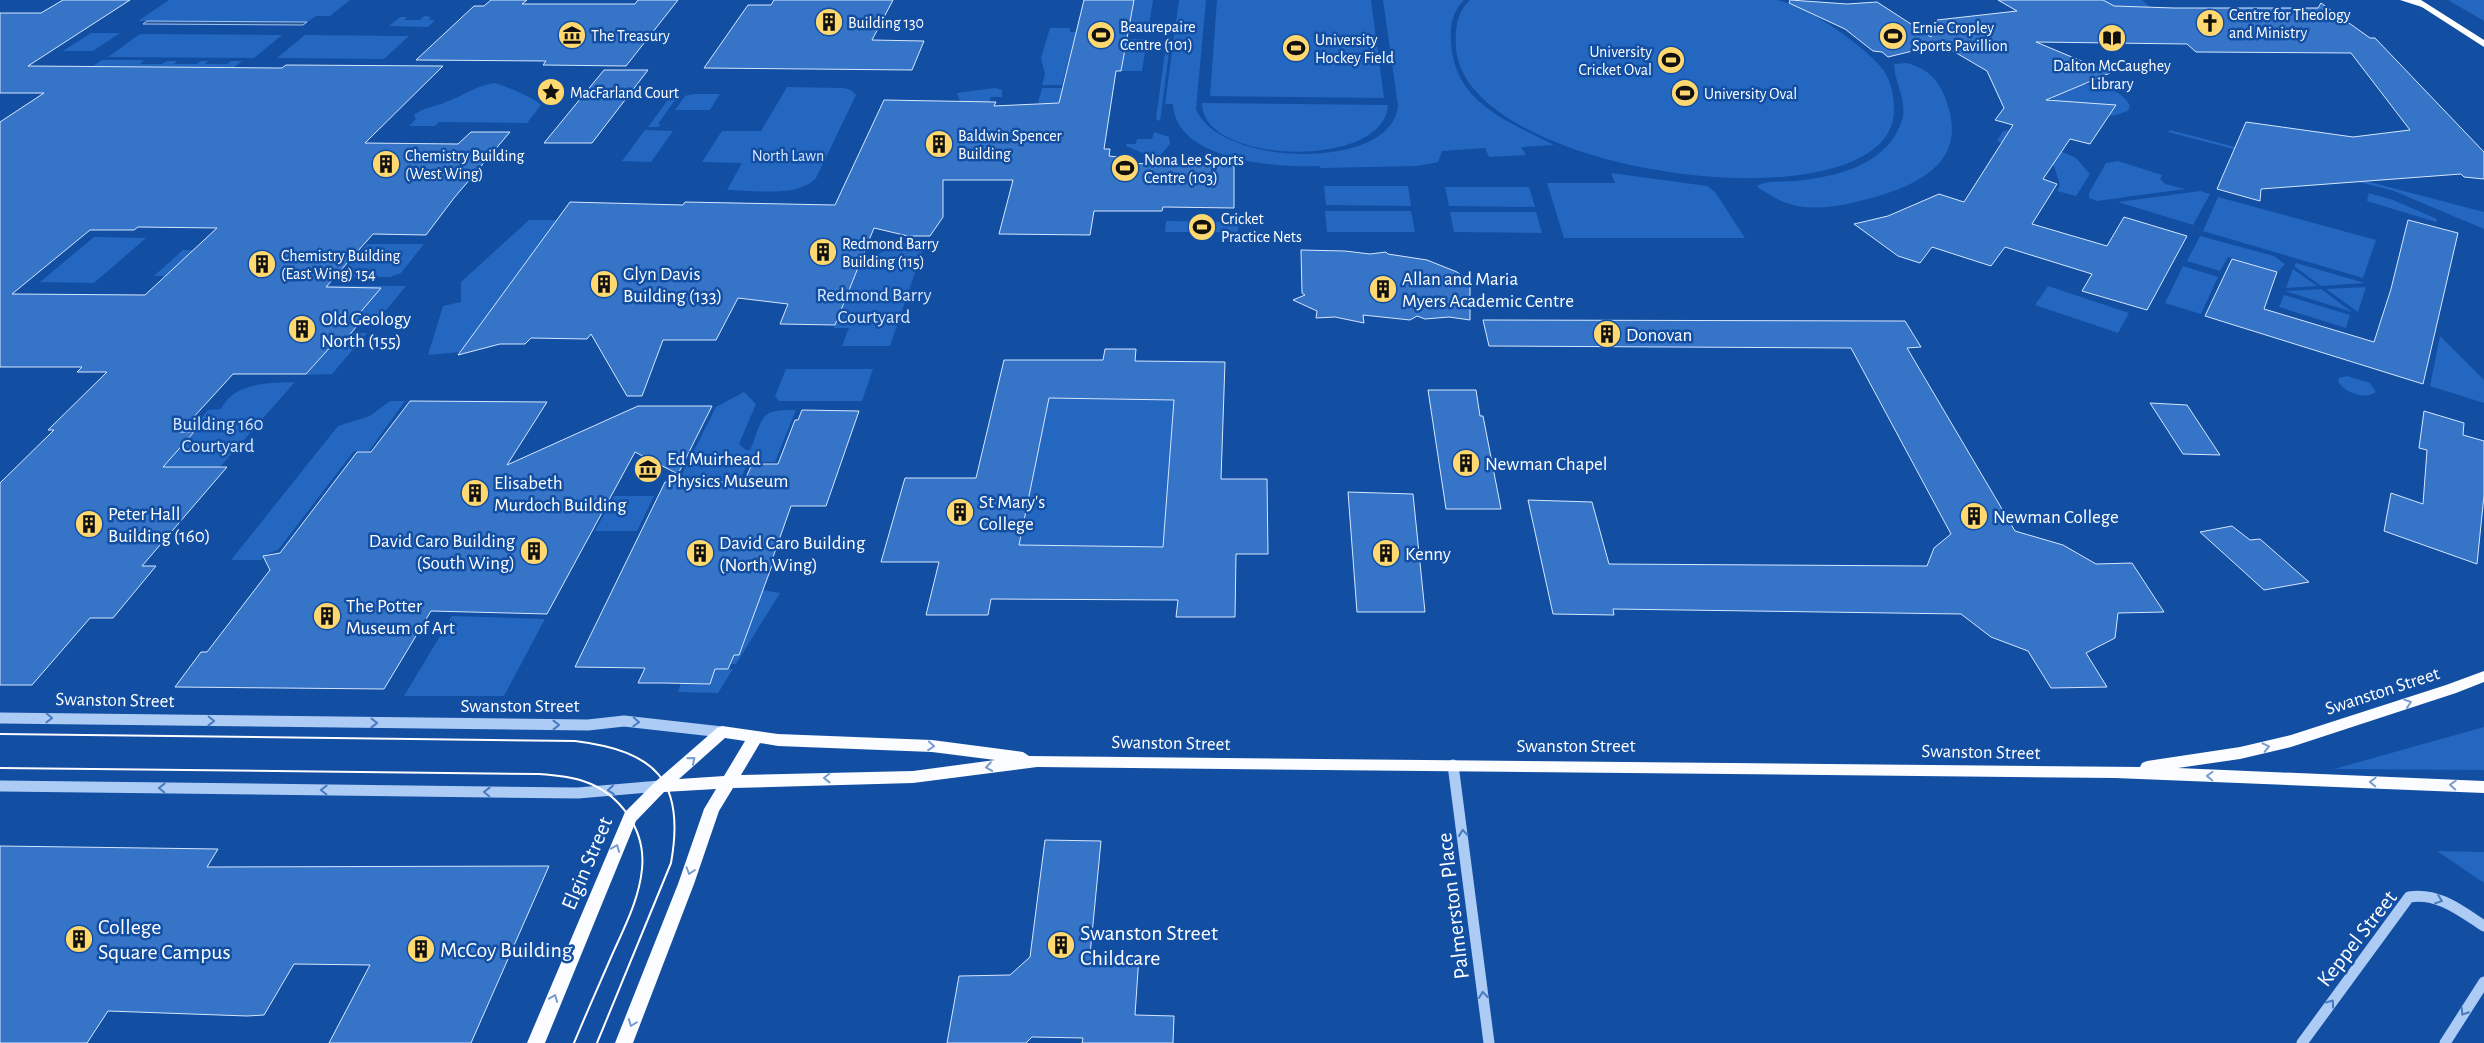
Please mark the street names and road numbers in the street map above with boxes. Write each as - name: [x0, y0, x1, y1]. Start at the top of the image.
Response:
- street label: Swanston Street: [2323, 664, 2442, 719]
- street label: Swanston Street: [55, 690, 175, 711]
- street label: Swanston Street: [460, 697, 580, 716]
- street label: Swanston Street: [1111, 733, 1231, 754]
- street label: Swanston Street: [1516, 737, 1636, 756]
- street label: Swanston Street: [1921, 742, 2041, 763]
- street label: Elgin Street: [557, 814, 616, 913]
- street label: Palmerston Place: [1433, 831, 1473, 980]
- street label: Keppel Street: [2313, 887, 2401, 991]

